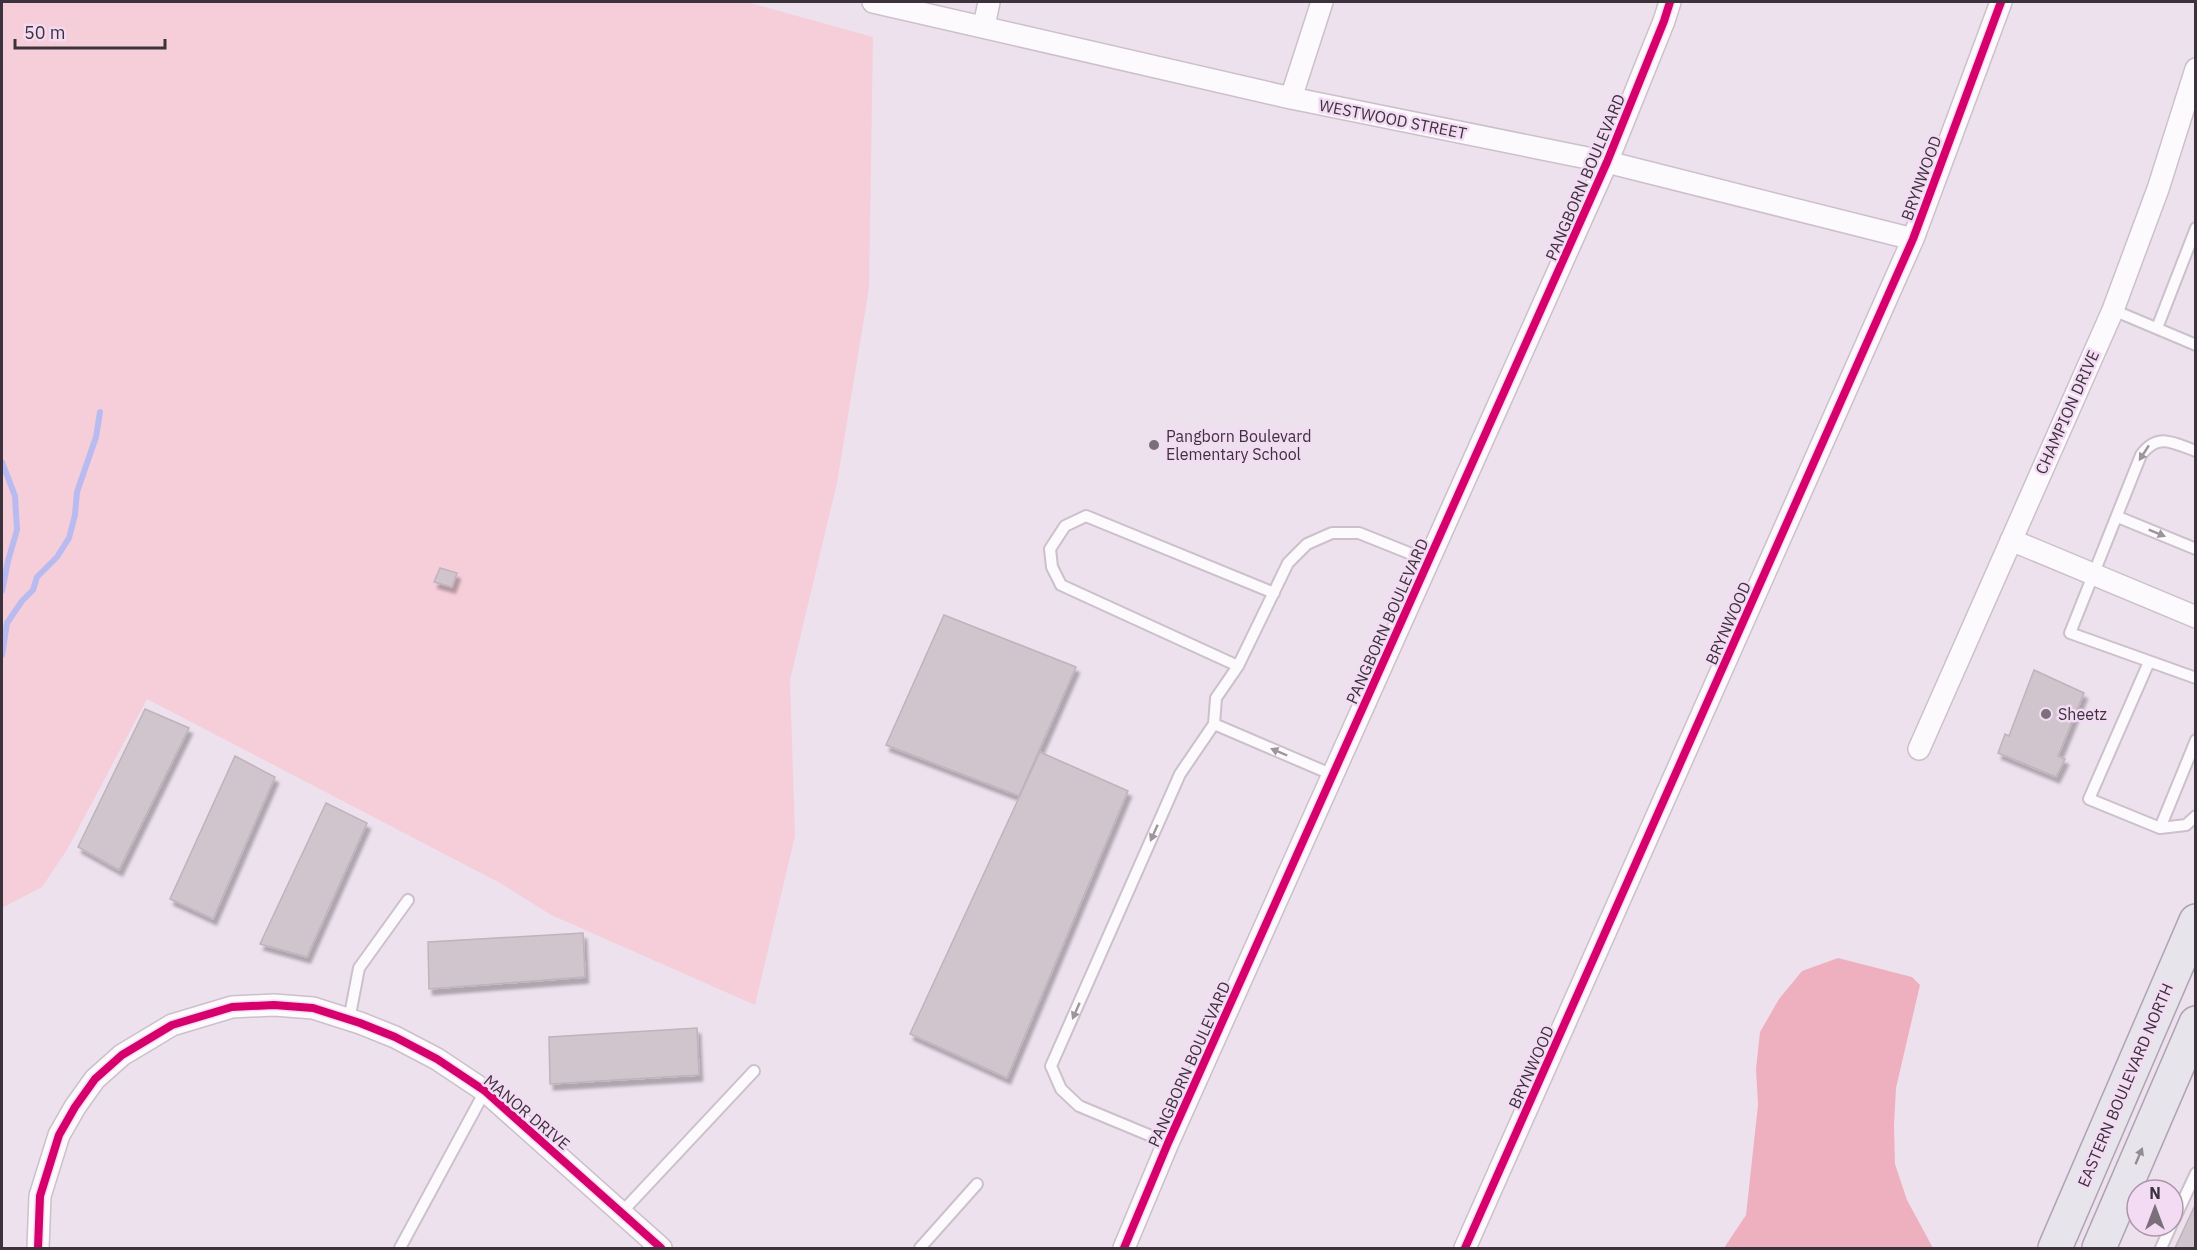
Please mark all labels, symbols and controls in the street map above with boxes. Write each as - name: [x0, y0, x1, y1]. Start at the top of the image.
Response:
- scale bar: [15, 12, 165, 50]
- text: 50 m: [24, 21, 66, 44]
- street label: PANGBORN BOULEVARD: [1541, 91, 1629, 263]
- street label: WESTWOOD STREET: [1318, 95, 1468, 143]
- street label: BRYNWOOD: [1896, 133, 1946, 223]
- street label: CHAMPION DRIVE: [2031, 347, 2103, 477]
- place label: Pangborn Boulevard Elementary School: [1166, 426, 1311, 464]
- marker: Pangborn Boulevard Elementary School: [1147, 438, 1161, 452]
- one-way arrow: [2139, 445, 2150, 462]
- one-way arrow: [2148, 528, 2166, 538]
- street label: PANGBORN BOULEVARD: [1341, 535, 1433, 707]
- street label: BRYNWOOD: [1701, 578, 1755, 668]
- place label: Sheetz: [2058, 704, 2107, 724]
- marker: Sheetz: [2039, 707, 2053, 721]
- one-way arrow: [1270, 747, 1288, 756]
- one-way arrow: [1150, 824, 1159, 841]
- street label: PANGBORN BOULEVARD: [1143, 978, 1235, 1150]
- street label: EASTERN BOULEVARD NORTH: [2073, 980, 2177, 1190]
- one-way arrow: [1070, 1002, 1080, 1020]
- street label: BRYNWOOD: [1504, 1022, 1558, 1112]
- street label: MANOR DRIVE: [480, 1070, 574, 1154]
- one-way arrow: [2134, 1147, 2144, 1165]
- north arrow: [2125, 1178, 2185, 1238]
- text: N: [2149, 1183, 2161, 1203]

